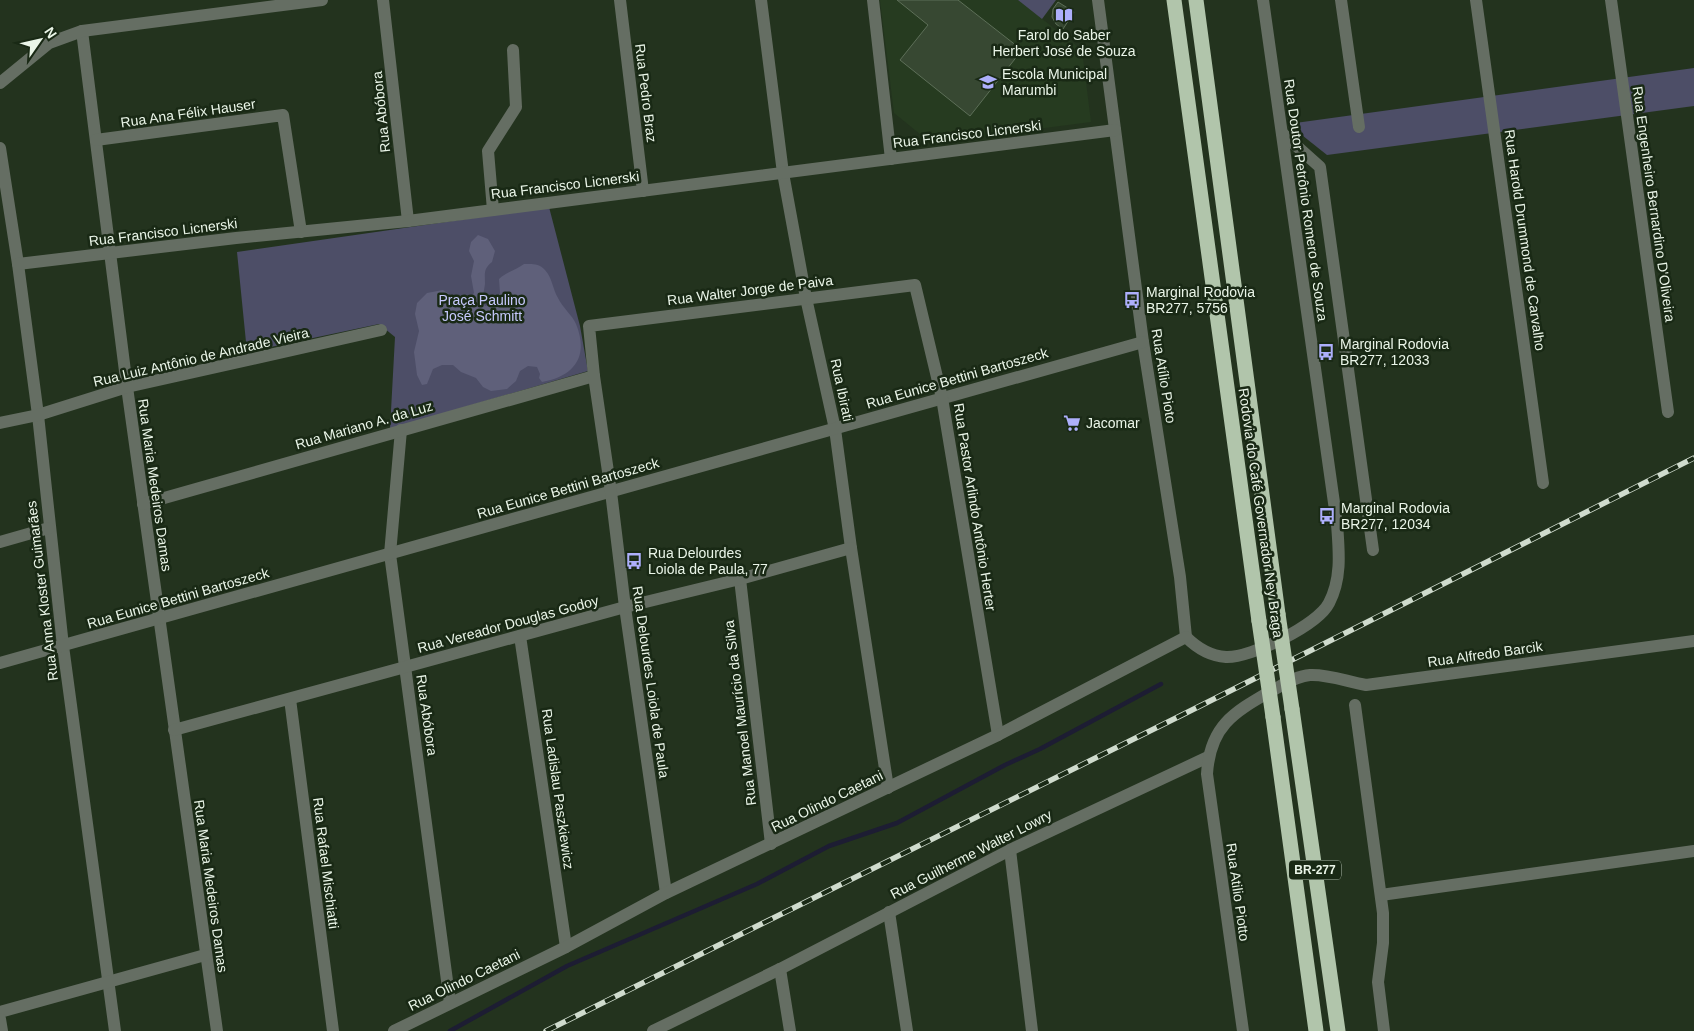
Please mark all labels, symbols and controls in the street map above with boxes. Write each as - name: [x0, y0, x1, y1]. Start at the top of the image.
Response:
- library icon: Farol do Saber Herbert José de Souza: [1054, 5, 1074, 25]
- north arrow: [15, 15, 65, 65]
- text: N: [41, 24, 60, 41]
- place label: Farol do Saber Herbert José de Souza: [992, 27, 1136, 59]
- street label: Rua Pedro Braz: [632, 43, 660, 143]
- place label: Escola Municipal Marumbi: [1002, 66, 1107, 98]
- street label: Rua Abóbora: [369, 70, 393, 153]
- school or university icon: Escola Municipal Marumbi: [978, 72, 998, 92]
- street label: Rua Doutor Petrônio Romero de Souza: [1281, 78, 1331, 322]
- street label: Rua Engenheiro Bernardino D'Oliveira: [1630, 85, 1678, 323]
- street label: Rua Ana Félix Hauser: [119, 96, 257, 130]
- street label: Rua Francisco Licnerski: [892, 117, 1042, 151]
- street label: Rua Harold Drummond de Carvalho: [1502, 128, 1548, 352]
- street label: Rua Francisco Licnerski: [490, 168, 640, 202]
- street label: Rua Francisco Licnerski: [88, 215, 238, 249]
- street label: Rua Walter Jorge de Paiva: [666, 272, 834, 308]
- place label: Marginal Rodovia BR277, 5756: [1146, 284, 1255, 316]
- bus stop icon: Marginal Rodovia BR277, 5756: [1122, 290, 1142, 310]
- park label: Praça Paulino José Schmitt: [438, 292, 526, 324]
- street label: Rua Luiz Antônio de Andrade Vieira: [92, 324, 311, 390]
- street label: Rua Atílio Pioto: [1149, 327, 1179, 425]
- place label: Marginal Rodovia BR277, 12033: [1340, 336, 1449, 368]
- bus stop icon: Marginal Rodovia BR277, 12033: [1316, 342, 1336, 362]
- street label: Rua Eunice Bettini Bartoszeck: [864, 344, 1051, 412]
- street label: Rua Ibirati: [828, 357, 856, 423]
- street label: Rodovia do Café Governador Ney Braga: [1236, 387, 1286, 639]
- street label: Rua Maria Medeiros Damas: [135, 398, 175, 572]
- street label: Rua Mariano A. da Luz: [293, 398, 435, 452]
- street label: Rua Pastor Arlindo Antônio Herter: [951, 402, 999, 612]
- supermarket icon: Jacomar: [1062, 413, 1082, 433]
- place label: Jacomar: [1086, 415, 1140, 431]
- street label: Rua Eunice Bettini Bartoszeck: [475, 454, 662, 522]
- street label: Rua Anna Kloster Guimarães: [23, 500, 61, 682]
- place label: Marginal Rodovia BR277, 12034: [1341, 500, 1450, 532]
- bus stop icon: Marginal Rodovia BR277, 12034: [1317, 506, 1337, 526]
- place label: Rua Delourdes Loiola de Paula, 77: [648, 545, 768, 577]
- bus stop icon: Rua Delourdes Loiola de Paula, 77: [624, 551, 644, 571]
- street label: Rua Eunice Bettini Bartoszeck: [85, 564, 272, 632]
- street label: Rua Delourdes Loiola de Paula: [630, 585, 672, 779]
- street label: Rua Vereador Douglas Godoy: [416, 592, 600, 656]
- street label: Rua Manoel Maurício da Silva: [721, 619, 759, 807]
- street label: Rua Alfredo Barcik: [1426, 638, 1545, 670]
- street label: Rua Abóbora: [413, 673, 441, 757]
- street label: Rua Ladislau Paszkiewicz: [539, 708, 577, 870]
- street label: Rua Olindo Caetani: [769, 767, 885, 835]
- street label: Rua Rafael Mischiatti: [310, 796, 342, 930]
- street label: Rua Maria Medeiros Damas: [191, 799, 231, 973]
- street label: Rua Guilherme Walter Lowry: [888, 806, 1054, 902]
- street label: Rua Atilio Piotto: [1223, 842, 1253, 942]
- road number: BR-277: [1289, 860, 1341, 880]
- street label: Rua Olindo Caetani: [406, 946, 522, 1014]

